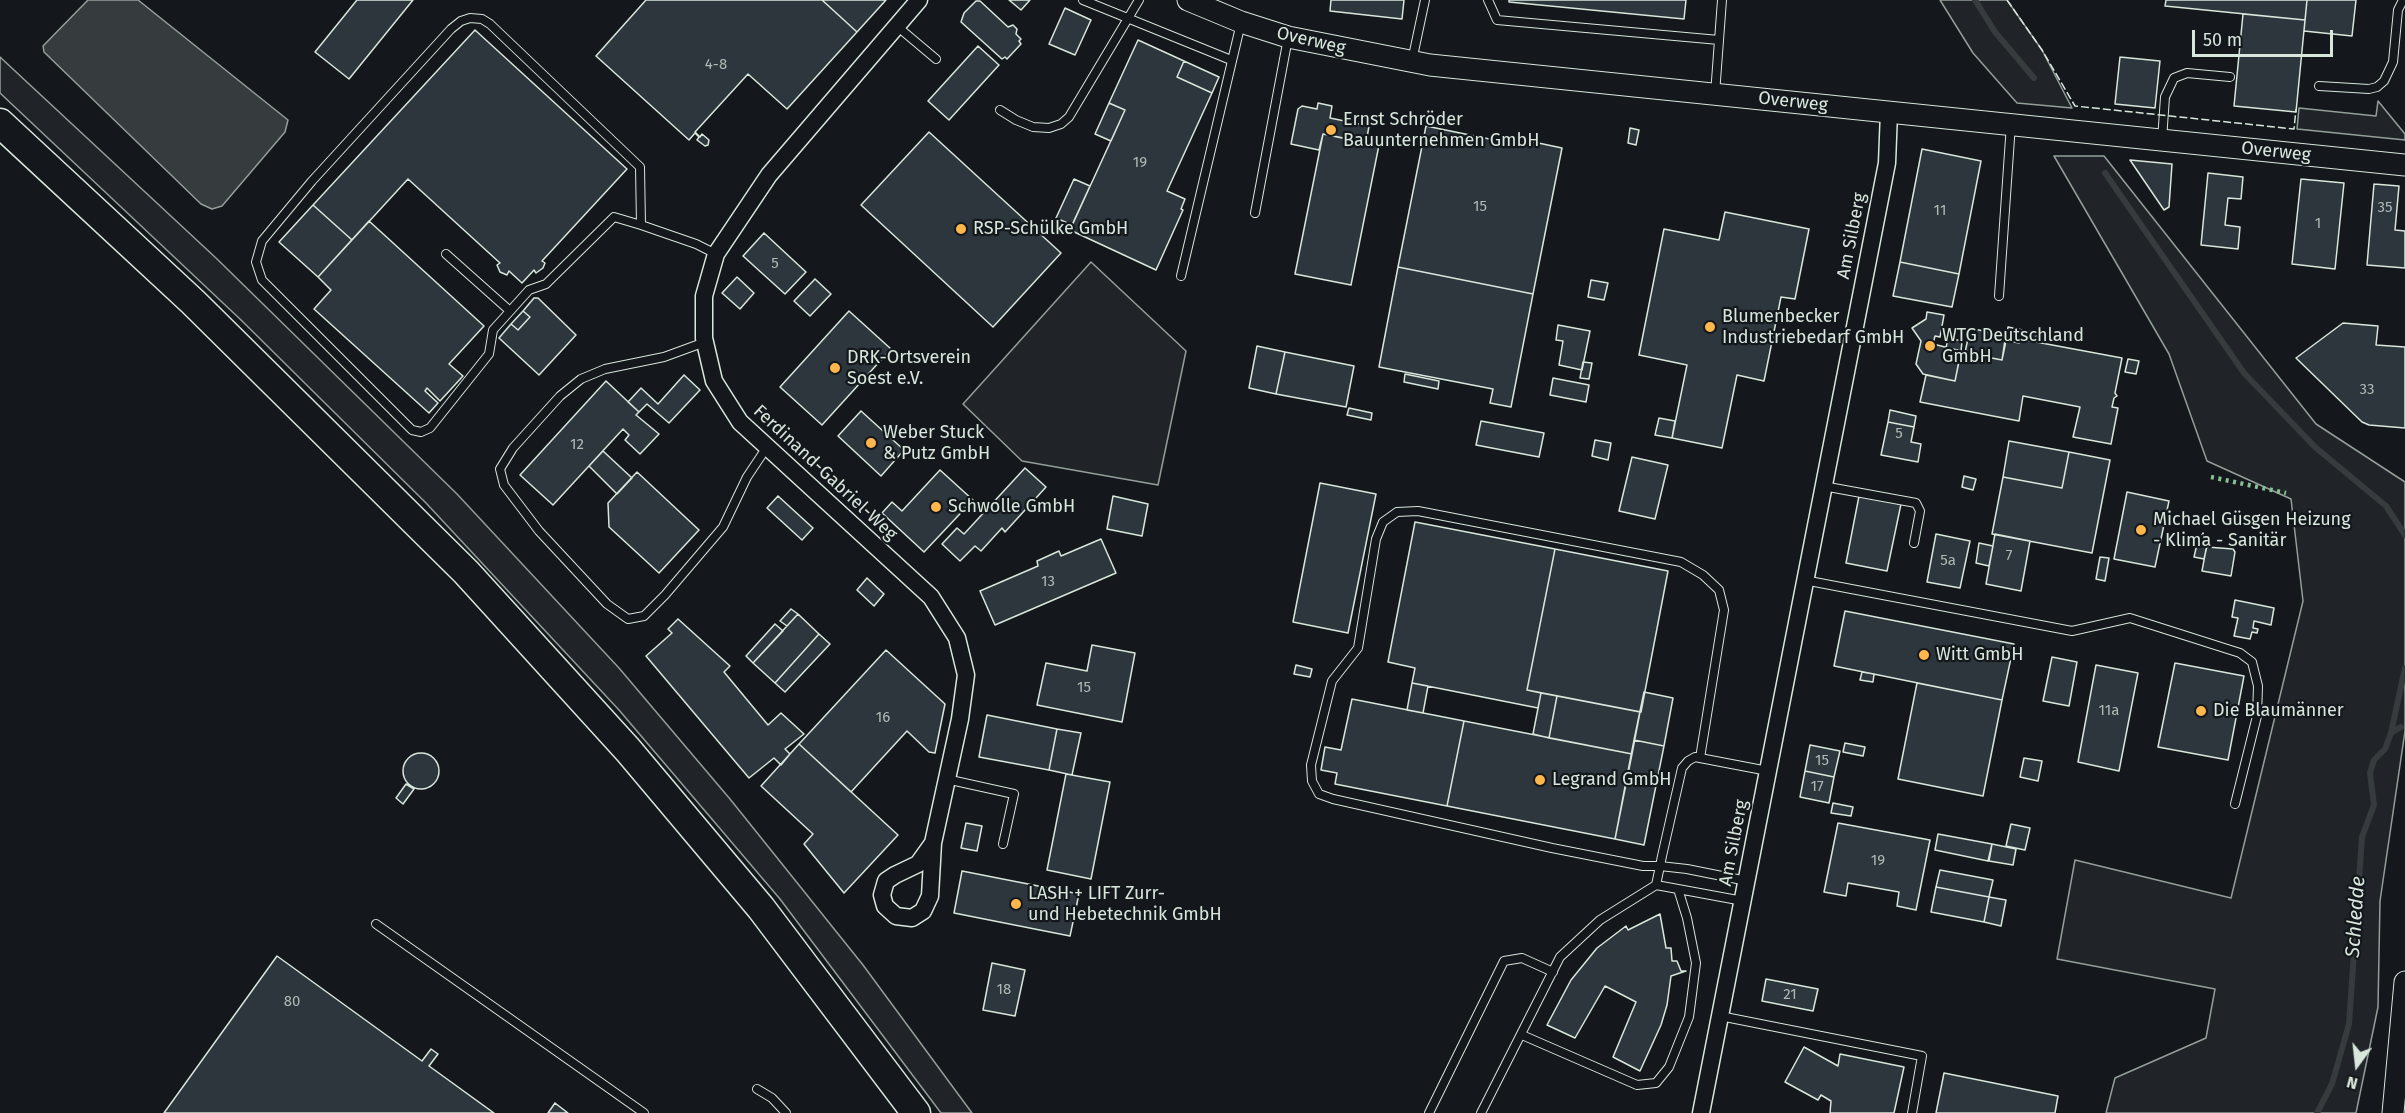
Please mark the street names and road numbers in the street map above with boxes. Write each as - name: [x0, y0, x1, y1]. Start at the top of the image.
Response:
- street label: Overweg: [1274, 23, 1348, 59]
- street label: Overweg: [1757, 88, 1829, 116]
- street label: Overweg: [2240, 138, 2312, 166]
- street label: Am Silberg: [1833, 191, 1871, 281]
- street label: Ferdinand-Gabriel-Weg: [749, 401, 901, 545]
- street label: Am Silberg: [1715, 798, 1753, 888]

